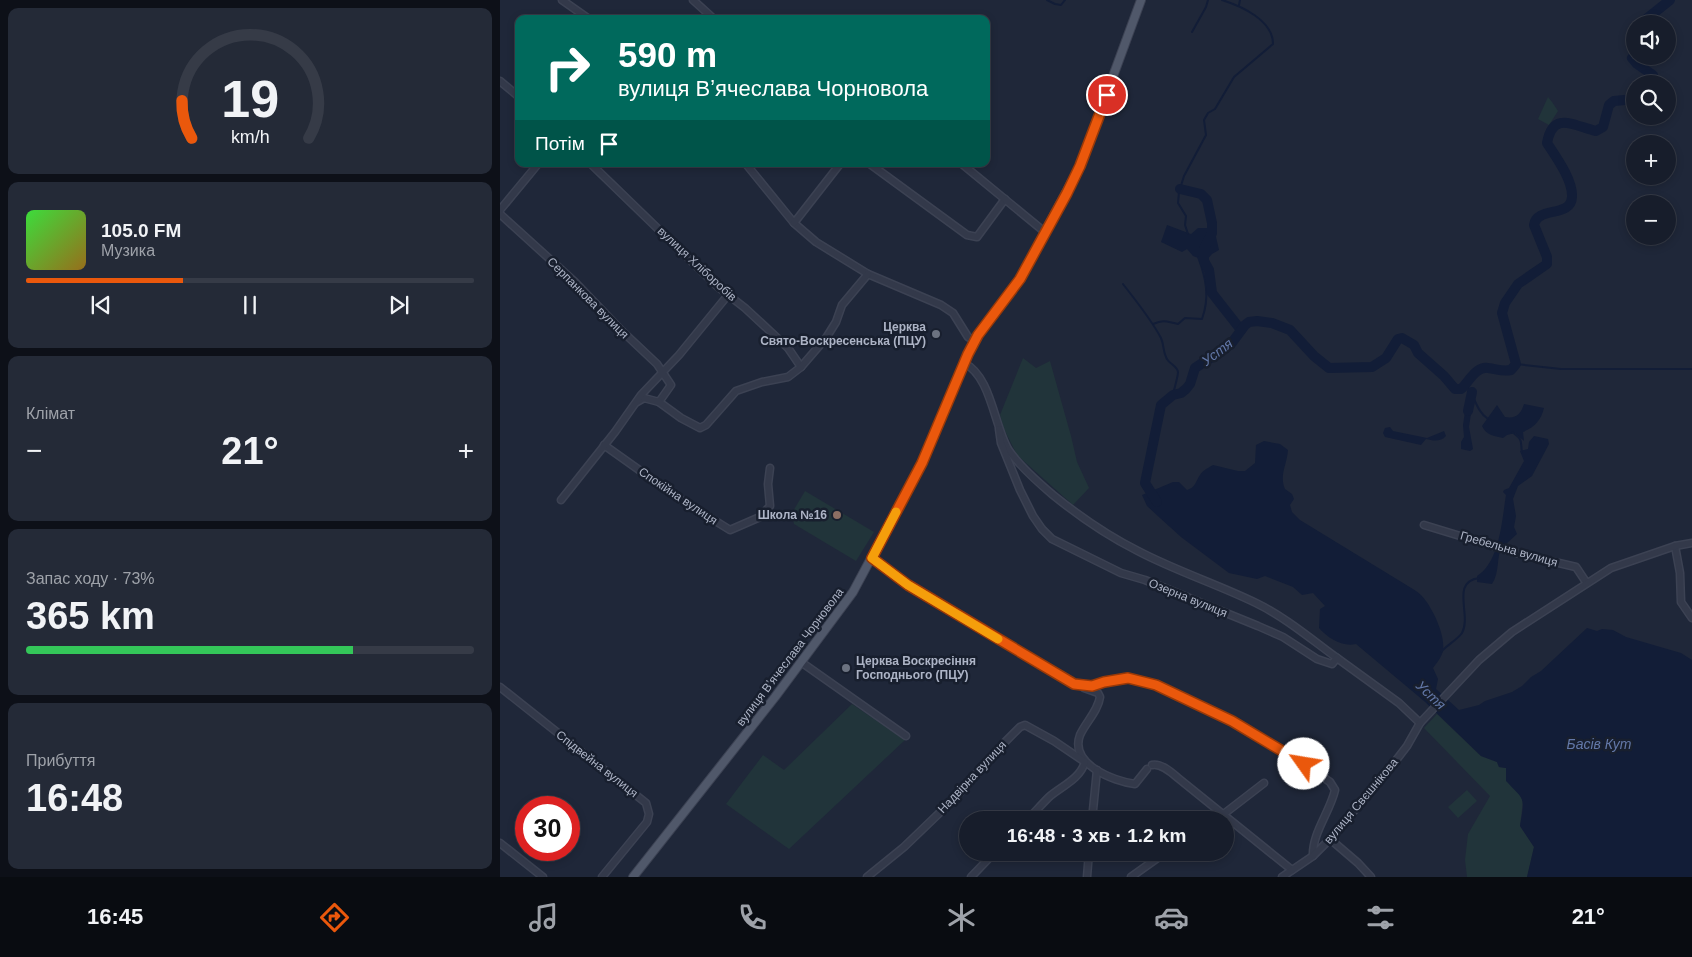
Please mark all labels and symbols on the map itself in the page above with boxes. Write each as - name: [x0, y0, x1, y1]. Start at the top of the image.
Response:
- pin: [1086, 74, 1128, 116]
- street label: вулиця Хліборобів: [655, 224, 739, 304]
- street label: Серпанкова вулиця: [544, 254, 632, 342]
- place label: Церква Свято-Воскресенська (ПЦУ): [760, 320, 926, 348]
- marker: Церква Свято-Воскресенська (ПЦУ): [930, 328, 942, 340]
- water label: Устя: [1198, 335, 1236, 369]
- street label: Спокійна вулиця: [636, 464, 720, 528]
- place label: Школа №16: [758, 508, 827, 522]
- marker: Школа №16: [831, 509, 843, 521]
- street label: Гребельна вулиця: [1459, 528, 1559, 570]
- street label: Озерна вулиця: [1147, 576, 1229, 620]
- street label: вулиця Вʼячеслава Чорновола: [733, 585, 847, 729]
- place label: Церква Воскресіння Господнього (ПЦУ): [856, 654, 976, 682]
- marker: Церква Воскресіння Господнього (ПЦУ): [840, 662, 852, 674]
- water label: Устя: [1412, 677, 1449, 713]
- street label: Спідвейна вулиця: [553, 728, 641, 800]
- water label: Басів Кут: [1567, 736, 1632, 752]
- position arrow: [1277, 737, 1329, 789]
- street label: Надвірна вулиця: [935, 738, 1009, 816]
- street label: вулиця Свєшнікова: [1321, 755, 1401, 847]
- speed limit sign: 30: [515, 796, 580, 861]

